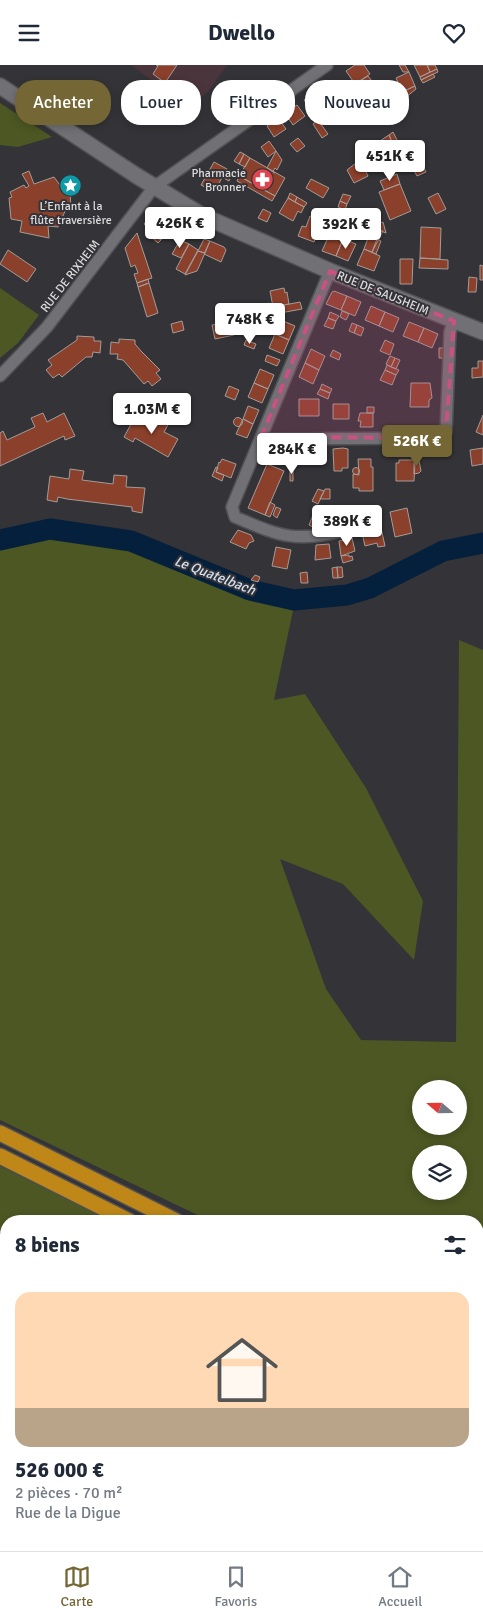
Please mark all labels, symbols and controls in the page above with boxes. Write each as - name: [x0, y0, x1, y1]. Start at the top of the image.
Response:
- icon: menu: [15, 19, 43, 47]
- text: Dwello: [208, 19, 275, 46]
- icon: heart: [440, 19, 468, 47]
- chip: Acheter: [15, 80, 111, 125]
- chip: Louer: [121, 80, 201, 125]
- chip: Filtres: [211, 80, 295, 125]
- chip: Nouveau: [305, 80, 409, 125]
- pin: 451K €: [349, 139, 431, 182]
- text: 451K €: [366, 146, 414, 166]
- place label: Pharmacie Bronner: [192, 166, 247, 195]
- pharmacy icon: Pharmacie Bronner: [250, 168, 274, 192]
- place icon: L’Enfant à la flûte traversière: [59, 173, 83, 197]
- place label: L’Enfant à la flûte traversière: [30, 199, 112, 228]
- pin: 426K €: [139, 207, 221, 249]
- pin: 392K €: [305, 207, 387, 250]
- text: 426K €: [156, 213, 204, 233]
- text: 392K €: [322, 214, 370, 234]
- street label: RUE DE RIXHEIM: [38, 237, 103, 315]
- street label: RUE DE SAUSHEIM: [334, 268, 431, 319]
- pin: 748K €: [209, 303, 291, 345]
- text: 748K €: [226, 309, 274, 329]
- pin: 1.03M €: [106, 393, 198, 435]
- text: 1.03M €: [124, 399, 180, 419]
- pin: 526K €: [376, 425, 458, 467]
- text: 526K €: [393, 431, 441, 451]
- pin: 284K €: [251, 433, 333, 475]
- text: 284K €: [268, 439, 316, 459]
- pin: 389K €: [306, 505, 388, 547]
- text: 389K €: [323, 511, 371, 531]
- water label: Le Quatelbach: [172, 552, 258, 599]
- north arrow: [412, 1080, 468, 1135]
- map controls: [412, 1080, 467, 1200]
- button: layers: [412, 1145, 467, 1200]
- icon: filters: [441, 1231, 469, 1259]
- text: 8 biens: [15, 1232, 80, 1258]
- icon: home: [197, 1325, 287, 1415]
- text: 526 000 €: [15, 1457, 104, 1483]
- text: 2 pièces · 70 m²: [15, 1483, 123, 1503]
- text: Rue de la Digue: [15, 1503, 121, 1523]
- tab: Carte: [61, 1563, 93, 1610]
- tab: Favoris: [215, 1563, 257, 1610]
- tab: Accueil: [378, 1563, 422, 1610]

